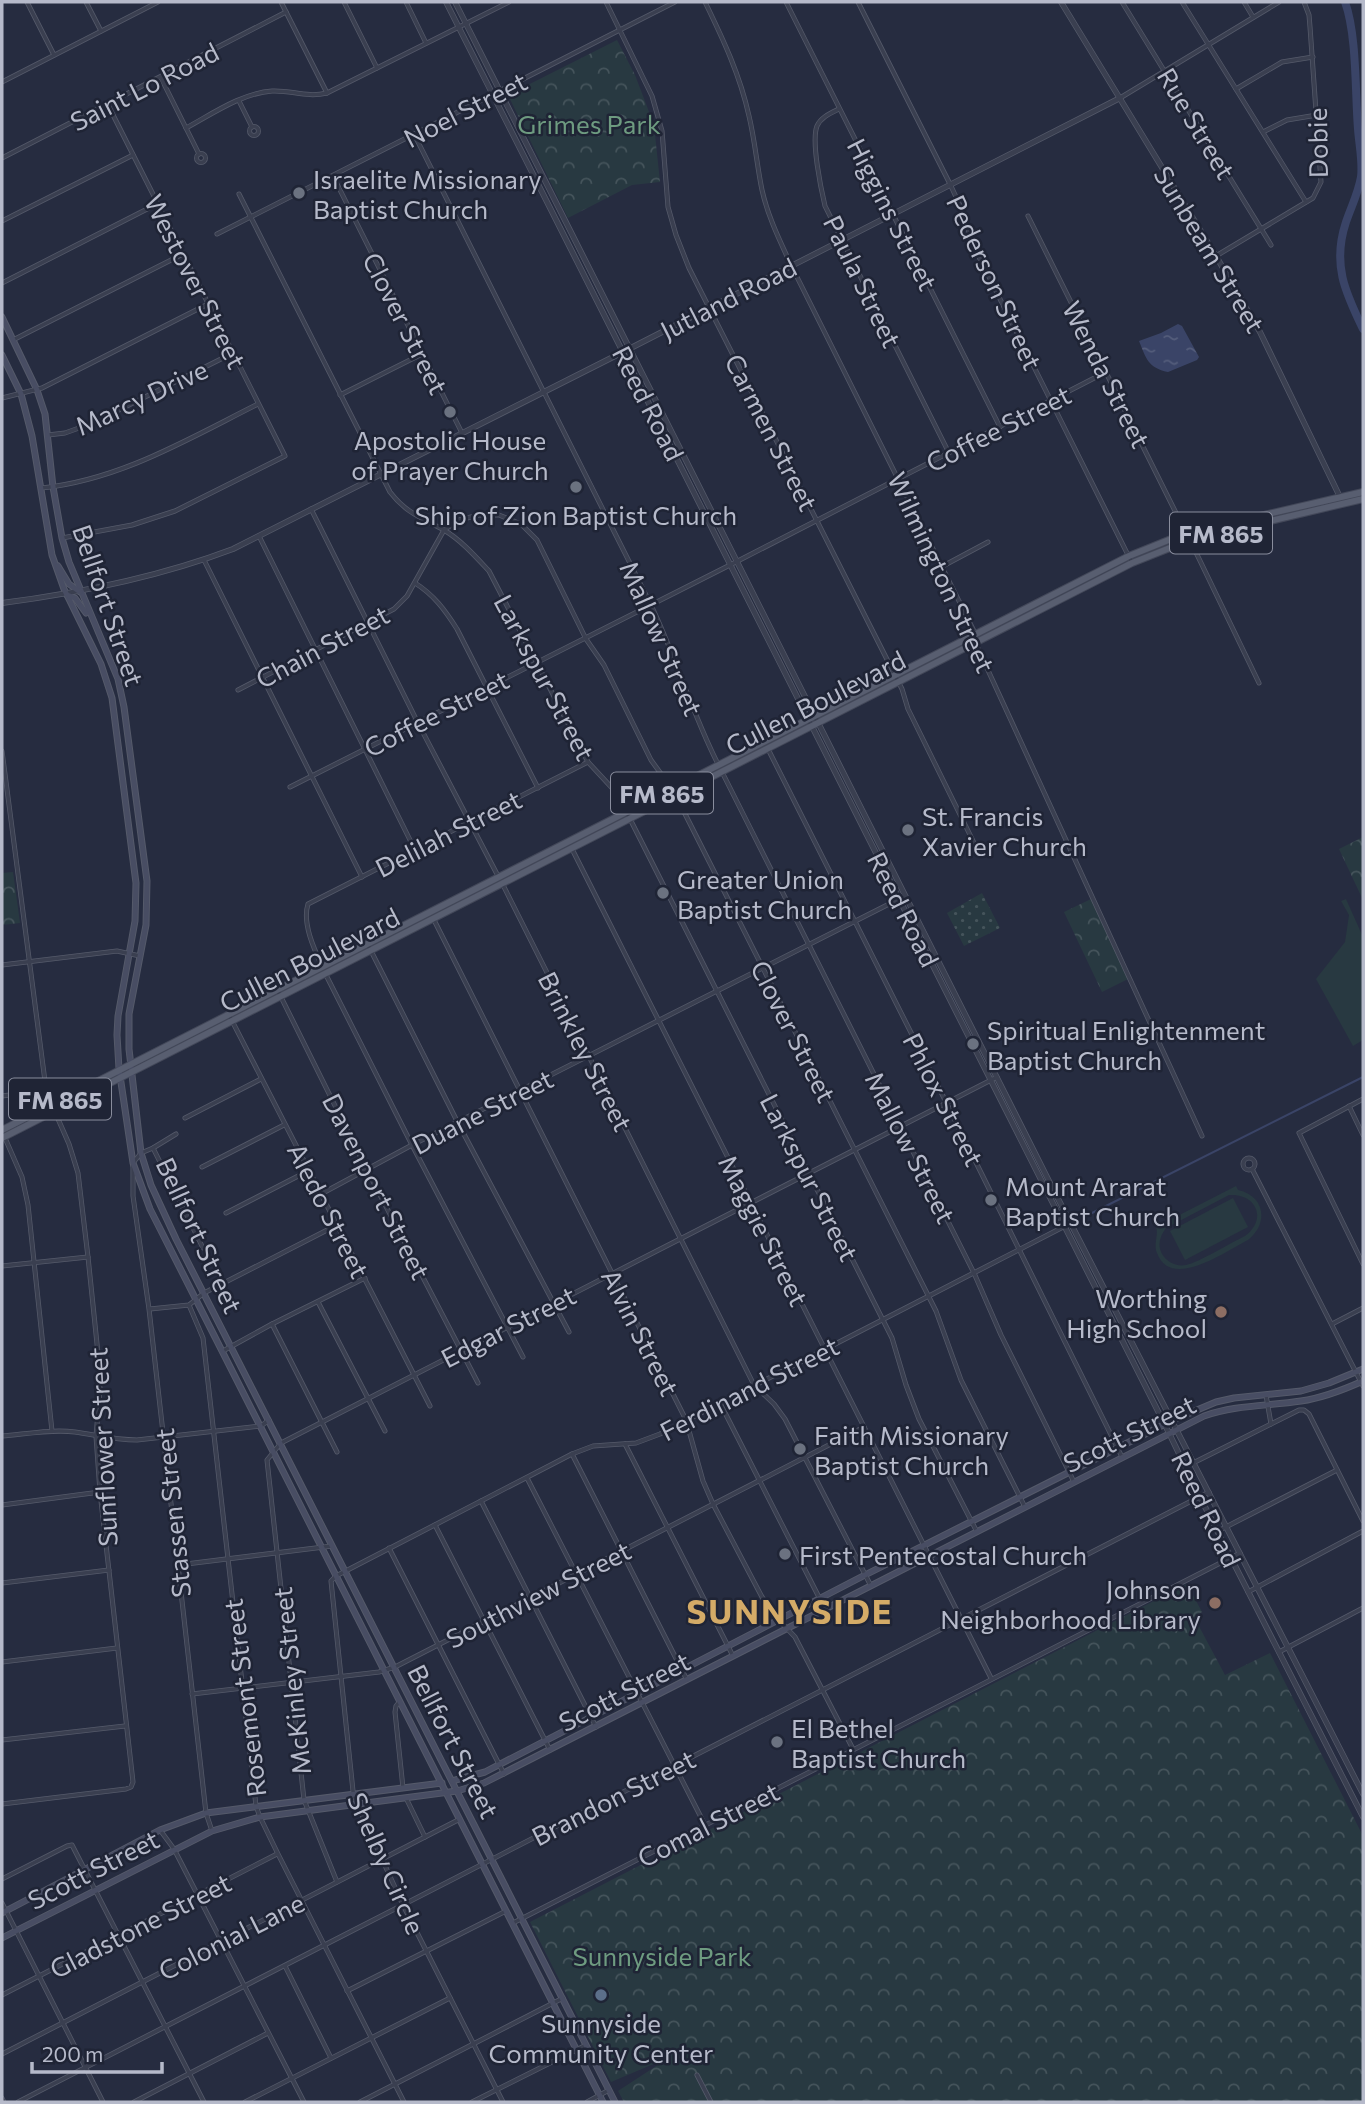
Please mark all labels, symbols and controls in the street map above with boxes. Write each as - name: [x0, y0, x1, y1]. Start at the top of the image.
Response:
- street label: Saint Lo Road: [65, 35, 223, 137]
- street label: Rue Street: [1152, 62, 1242, 184]
- street label: Noel Street: [398, 65, 532, 153]
- park label: Grimes Park: [517, 108, 661, 139]
- street label: Dobie: [1301, 108, 1333, 178]
- street label: Higgins Street: [841, 133, 945, 295]
- street label: Sunbeam Street: [1148, 160, 1272, 338]
- place label: Israelite Missionary Baptist Church: [313, 163, 542, 224]
- marker: Israelite Missionary Baptist Church: [291, 185, 307, 201]
- street label: Westover Street: [139, 189, 253, 373]
- street label: Pederson Street: [941, 190, 1049, 374]
- street label: Paula Street: [818, 210, 908, 352]
- street label: Clover Street: [357, 247, 455, 399]
- street label: Jutland Road: [655, 250, 801, 346]
- street label: Wenda Street: [1057, 296, 1157, 452]
- street label: Reed Road: [607, 340, 691, 466]
- street label: Carmen Street: [719, 349, 825, 515]
- street label: Marcy Drive: [70, 353, 212, 441]
- street label: Coffee Street: [920, 378, 1076, 478]
- marker: Apostolic House of Prayer Church: [442, 404, 458, 420]
- place label: Apostolic House of Prayer Church: [351, 424, 549, 485]
- street label: Wilmington Street: [882, 467, 1002, 677]
- marker: Ship of Zion Baptist Church: [568, 479, 584, 495]
- place label: Ship of Zion Baptist Church: [415, 499, 737, 530]
- road number: FM 865: [1170, 512, 1272, 554]
- street label: Bellfort Street: [67, 520, 151, 690]
- street label: Mallow Street: [614, 556, 710, 720]
- street label: Larkspur Street: [488, 589, 602, 765]
- street label: Chain Street: [250, 598, 394, 694]
- street label: Cullen Boulevard: [720, 643, 910, 761]
- street label: Coffee Street: [358, 663, 514, 763]
- road number: FM 865: [611, 772, 713, 814]
- street label: Delilah Street: [370, 783, 526, 883]
- place label: St. Francis Xavier Church: [922, 800, 1087, 861]
- marker: St. Francis Xavier Church: [900, 822, 916, 838]
- street label: Reed Road: [862, 846, 946, 972]
- place label: Greater Union Baptist Church: [677, 863, 852, 924]
- marker: Greater Union Baptist Church: [655, 885, 671, 901]
- street label: Cullen Boulevard: [214, 900, 404, 1018]
- street label: Clover Street: [745, 955, 843, 1107]
- street label: Brinkley Street: [533, 966, 639, 1136]
- place label: Spiritual Enlightenment Baptist Church: [987, 1014, 1265, 1075]
- street label: Phlox Street: [897, 1027, 991, 1171]
- marker: Spiritual Enlightenment Baptist Church: [965, 1036, 981, 1052]
- street label: Duane Street: [406, 1062, 558, 1160]
- street label: Mallow Street: [860, 1066, 962, 1228]
- road number: FM 865: [9, 1078, 111, 1120]
- street label: Davenport Street: [317, 1088, 437, 1284]
- street label: Larkspur Street: [755, 1088, 865, 1266]
- street label: Aledo Street: [282, 1137, 376, 1283]
- street label: Maggie Street: [713, 1149, 815, 1311]
- street label: Bellfort Street: [150, 1152, 250, 1318]
- place label: Mount Ararat Baptist Church: [1005, 1170, 1180, 1231]
- marker: Mount Ararat Baptist Church: [983, 1192, 999, 1208]
- street label: Alvin Street: [596, 1264, 686, 1400]
- street label: Edgar Street: [436, 1279, 580, 1373]
- place label: Worthing High School: [1066, 1282, 1207, 1343]
- marker: Worthing High School: [1213, 1304, 1229, 1320]
- street label: Ferdinand Street: [654, 1330, 844, 1446]
- street label: Sunflower Street: [81, 1347, 123, 1547]
- street label: Scott Street: [1058, 1388, 1200, 1478]
- place label: Faith Missionary Baptist Church: [814, 1419, 1009, 1480]
- street label: Stassen Street: [148, 1427, 196, 1599]
- marker: Faith Missionary Baptist Church: [792, 1441, 808, 1457]
- street label: Reed Road: [1166, 1446, 1248, 1572]
- street label: Southview Street: [440, 1534, 636, 1654]
- place label: First Pentecostal Church: [799, 1539, 1087, 1570]
- marker: First Pentecostal Church: [777, 1546, 793, 1562]
- place label: Johnson Neighborhood Library: [940, 1573, 1201, 1634]
- street label: McKinley Street: [266, 1586, 316, 1776]
- district label: SUNNYSIDE: [686, 1590, 894, 1631]
- marker: Johnson Neighborhood Library: [1207, 1595, 1223, 1611]
- street label: Rosemont Street: [216, 1597, 272, 1799]
- street label: Scott Street: [553, 1645, 695, 1737]
- street label: Bellfort Street: [402, 1659, 506, 1823]
- place label: El Bethel Baptist Church: [791, 1712, 966, 1773]
- marker: El Bethel Baptist Church: [769, 1734, 785, 1750]
- street label: Brandon Street: [526, 1742, 700, 1852]
- street label: Comal Street: [632, 1775, 784, 1873]
- street label: Shelby Circle: [342, 1787, 432, 1939]
- street label: Scott Street: [22, 1823, 164, 1915]
- street label: Gladstone Street: [44, 1866, 236, 1984]
- street label: Colonial Lane: [153, 1886, 309, 1986]
- park label: Sunnyside Park: [572, 1940, 752, 1971]
- marker: Sunnyside Community Center: [593, 1987, 609, 2003]
- place label: Sunnyside Community Center: [489, 2007, 713, 2068]
- scale bar: [32, 2030, 161, 2074]
- text: 200 m: [42, 2041, 103, 2066]

